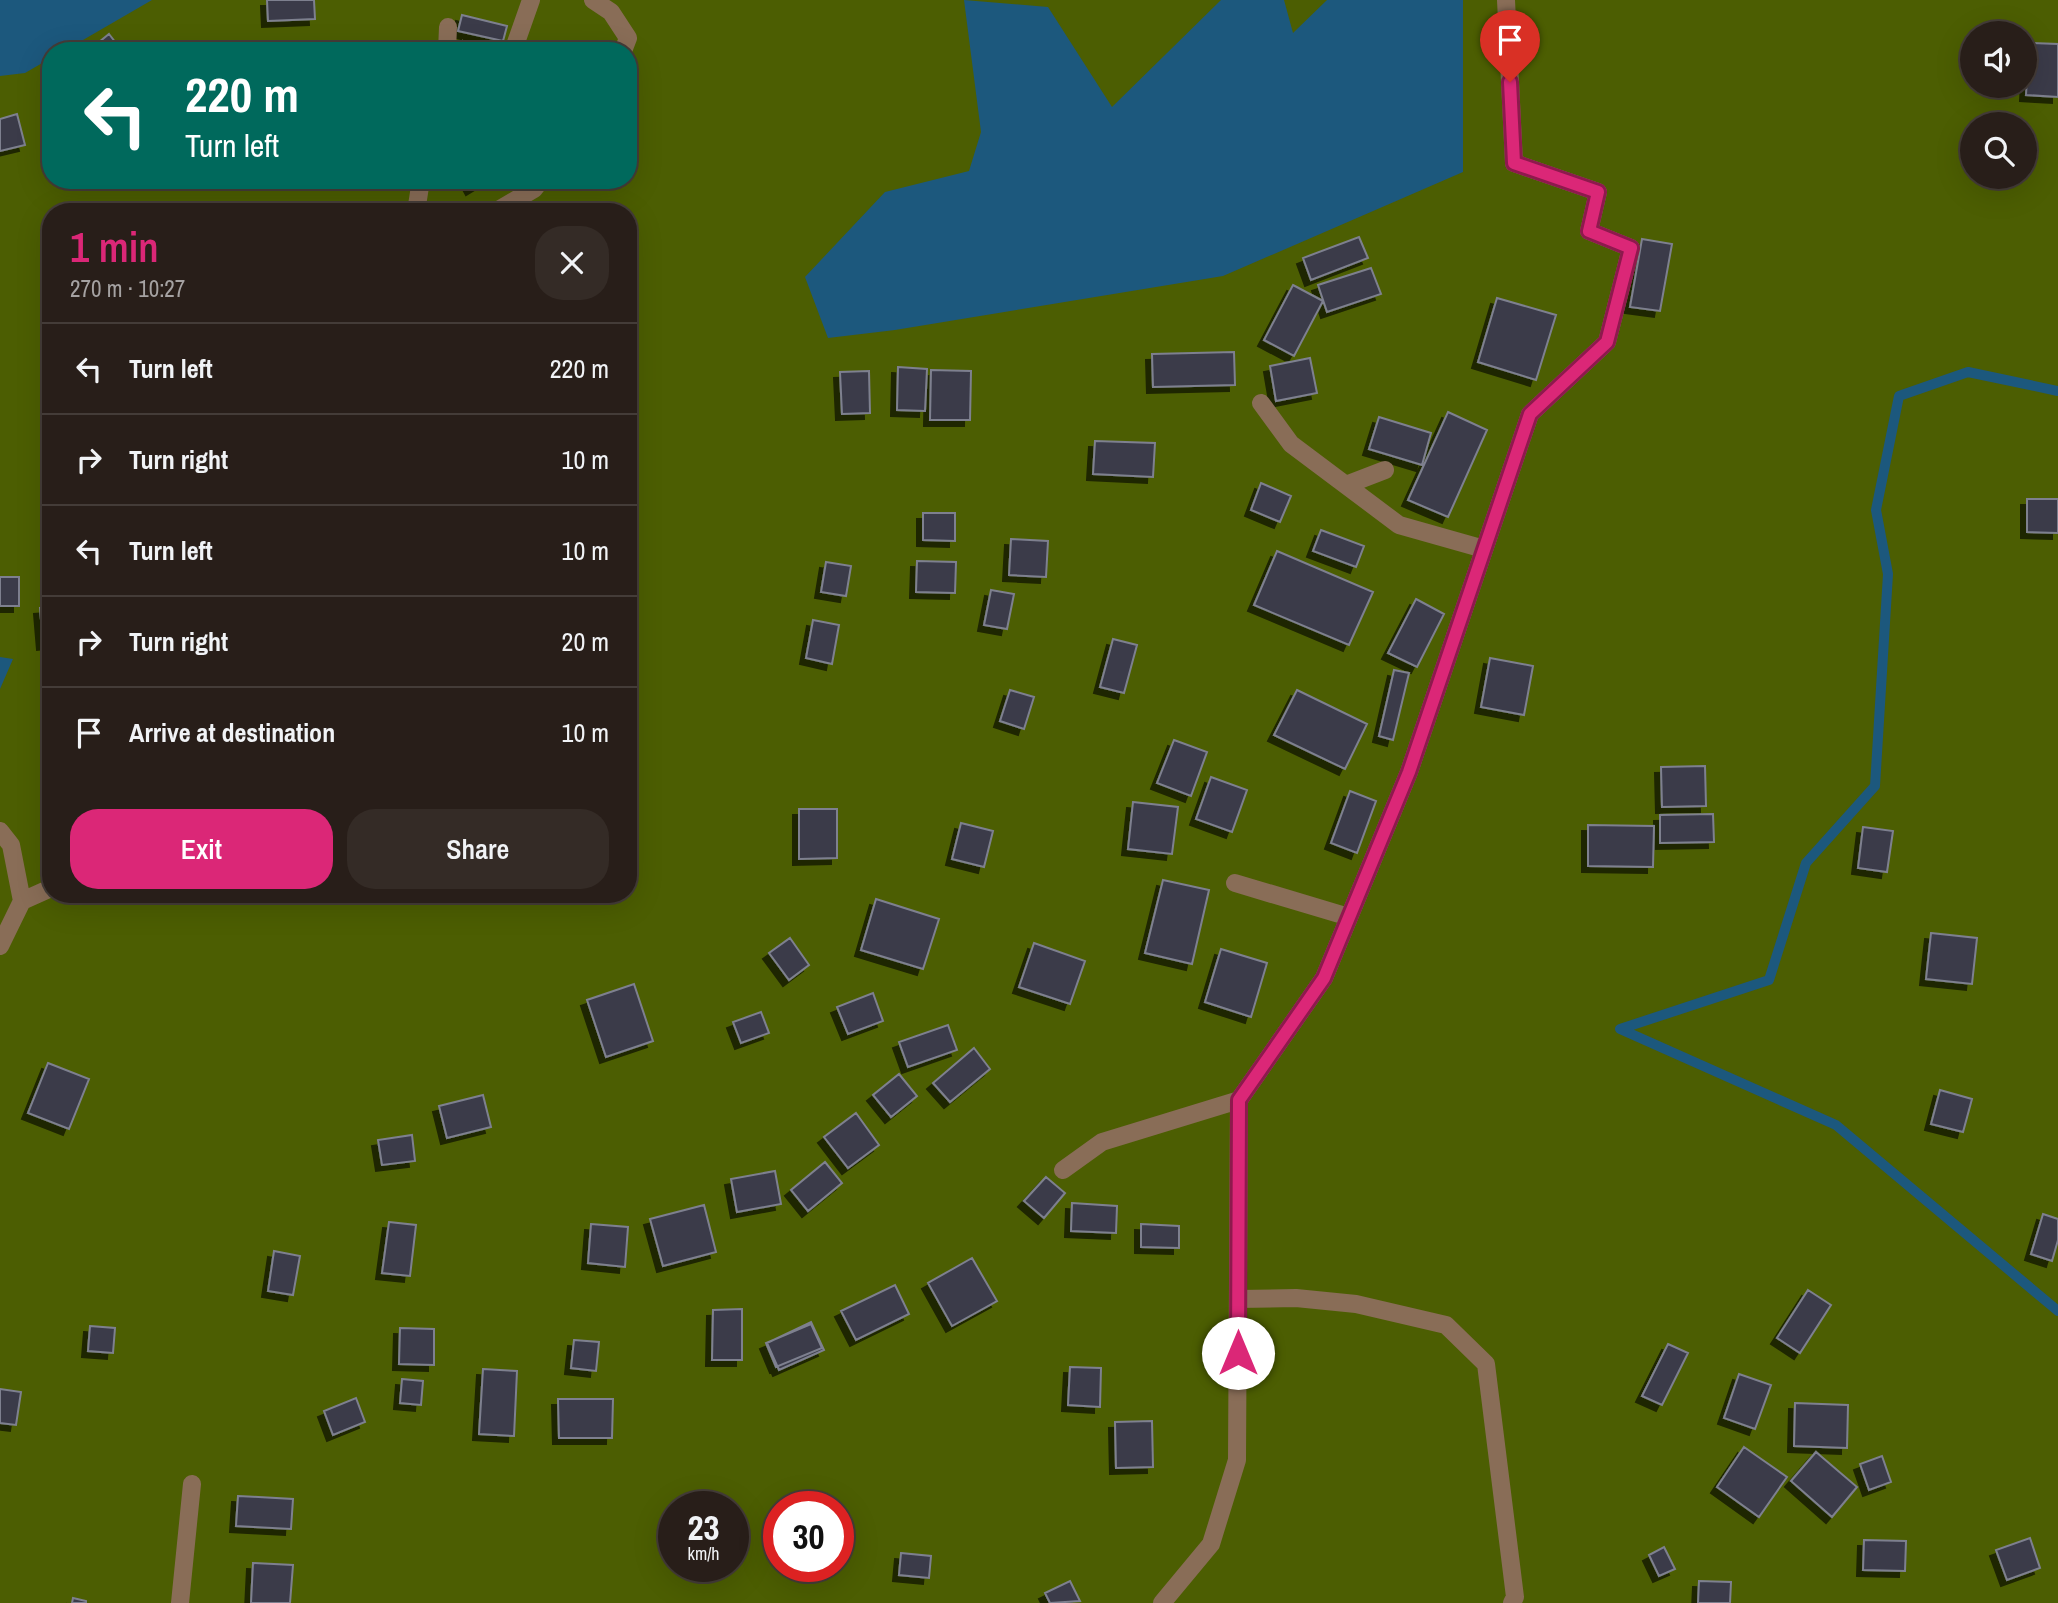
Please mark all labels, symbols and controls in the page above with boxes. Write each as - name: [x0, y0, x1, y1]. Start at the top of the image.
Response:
- pin: [1480, 10, 1540, 82]
- icon: arrive: [1491, 21, 1529, 59]
- map controls: [1960, 21, 2037, 189]
- button: sound: [1960, 21, 2037, 98]
- text: 220 m: [185, 61, 299, 127]
- icon: left: [70, 70, 161, 161]
- button: search: [1960, 112, 2037, 189]
- text: Turn left: [185, 124, 279, 167]
- text: 1 min: [70, 219, 159, 275]
- button: close: [535, 226, 609, 300]
- text: 270 m · 10:27: [70, 273, 185, 304]
- icon: left: [70, 350, 108, 388]
- text: Turn left: [129, 351, 213, 386]
- text: 220 m: [550, 351, 609, 386]
- icon: right: [70, 441, 108, 479]
- text: Turn right: [129, 442, 228, 477]
- text: 10 m: [562, 442, 609, 477]
- icon: left: [70, 532, 108, 570]
- text: Turn left: [129, 533, 213, 568]
- text: 10 m: [562, 533, 609, 568]
- icon: right: [70, 623, 108, 661]
- text: Turn right: [129, 624, 228, 659]
- text: 20 m: [562, 624, 609, 659]
- icon: arrive: [70, 714, 108, 752]
- text: Arrive at destination: [129, 715, 335, 750]
- text: 10 m: [562, 715, 609, 750]
- button: Exit: [70, 809, 333, 889]
- button: Share: [347, 809, 609, 889]
- position arrow: [1201, 1316, 1275, 1390]
- speed limit sign: 30: [763, 1491, 854, 1582]
- text: 23: [688, 1504, 719, 1551]
- text: km/h: [688, 1541, 720, 1566]

